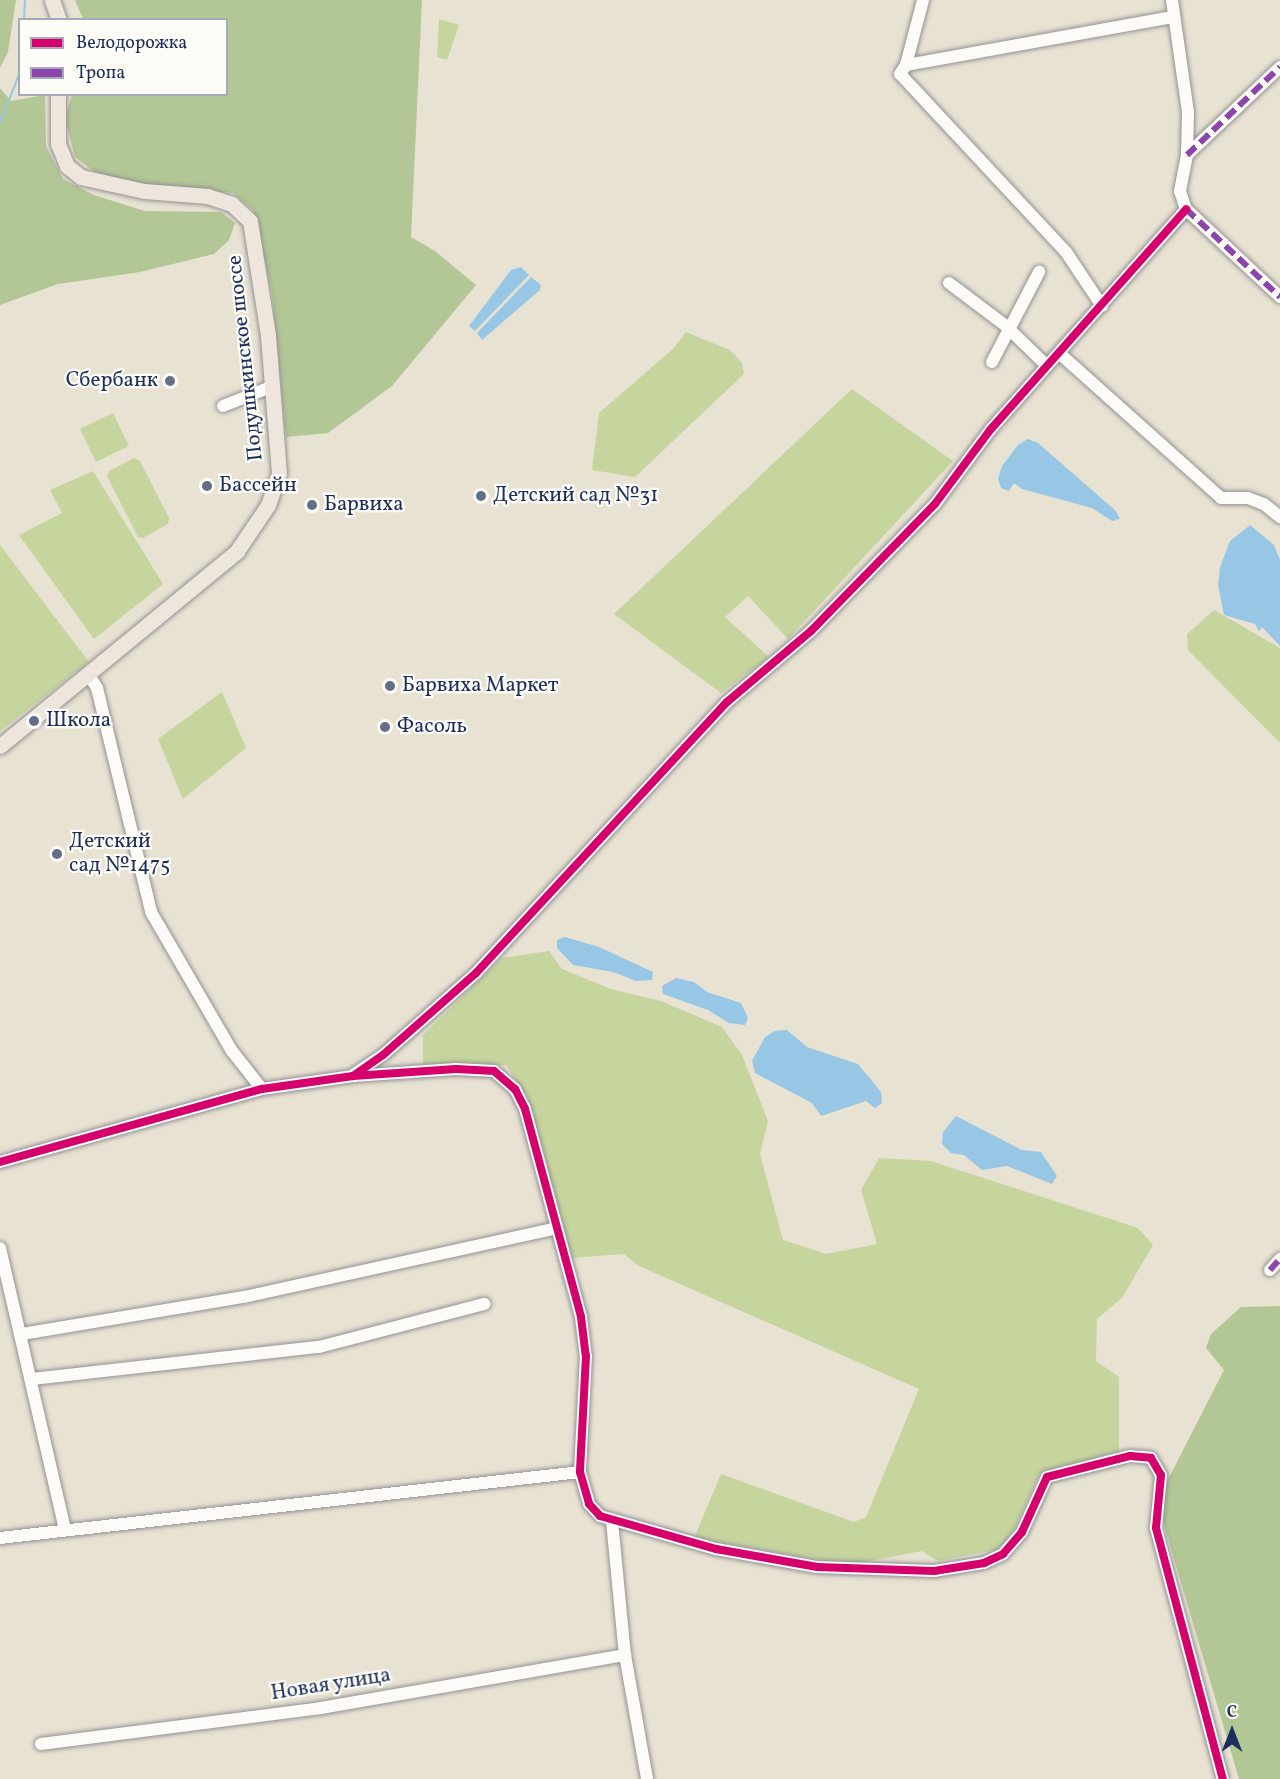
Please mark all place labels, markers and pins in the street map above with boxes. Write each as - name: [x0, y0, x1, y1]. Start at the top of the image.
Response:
- place label: Сбербанк: [66, 368, 158, 394]
- marker: Сбербанк: [163, 374, 177, 388]
- place label: Бассейн: [219, 473, 297, 499]
- marker: Бассейн: [200, 479, 214, 493]
- place label: Детский сад №31: [493, 483, 658, 509]
- marker: Детский сад №31: [474, 489, 488, 503]
- place label: Барвиха: [324, 492, 404, 518]
- marker: Барвиха: [305, 498, 319, 512]
- place label: Барвиха Маркет: [402, 673, 558, 699]
- marker: Барвиха Маркет: [383, 679, 397, 693]
- place label: Школа: [46, 708, 111, 734]
- marker: Школа: [27, 714, 41, 728]
- place label: Фасоль: [397, 714, 467, 740]
- marker: Фасоль: [378, 720, 392, 734]
- place label: Детский сад №1475: [69, 829, 170, 879]
- marker: Детский сад №1475: [50, 847, 64, 861]

